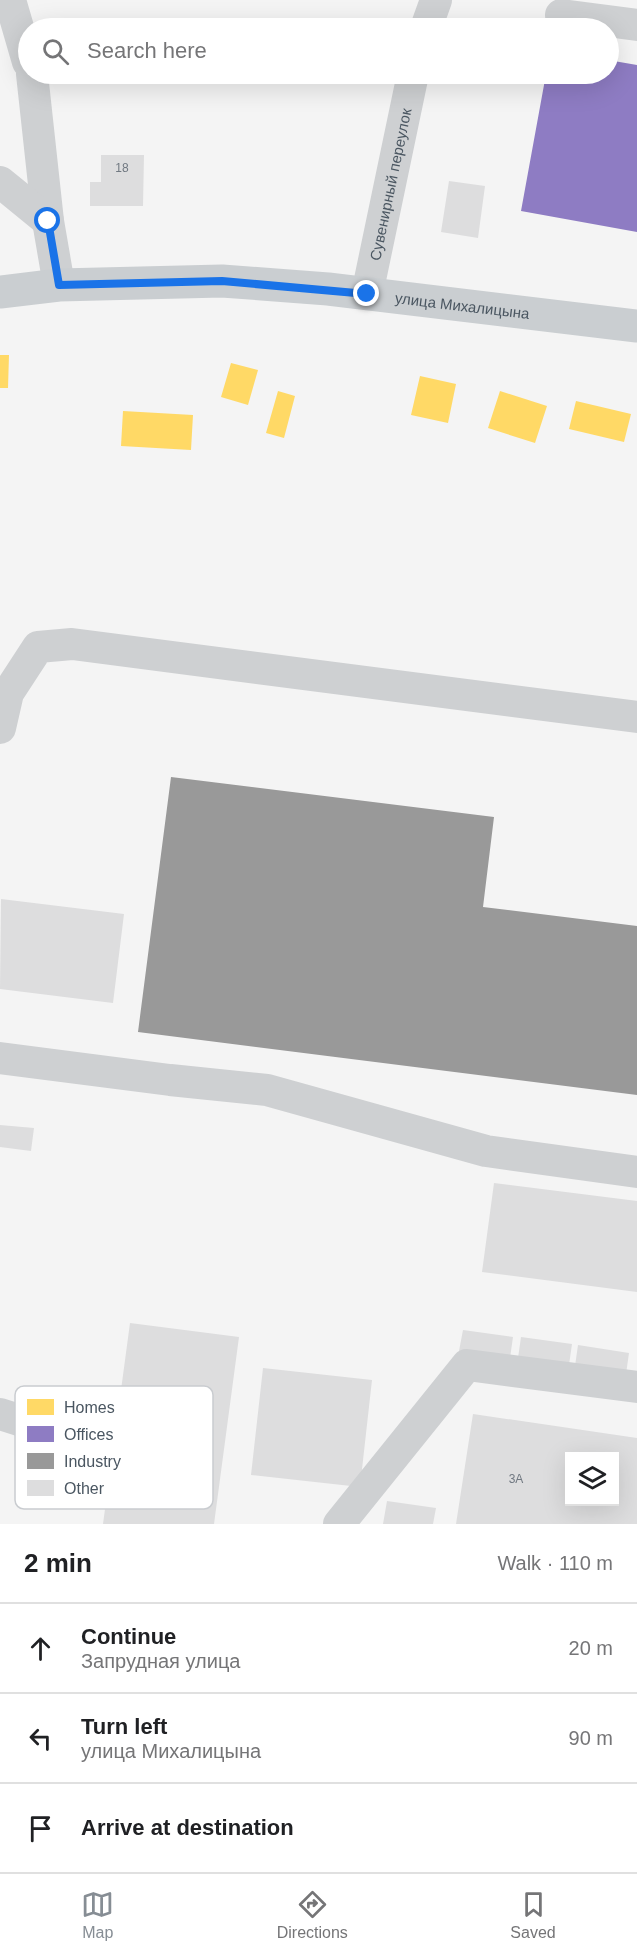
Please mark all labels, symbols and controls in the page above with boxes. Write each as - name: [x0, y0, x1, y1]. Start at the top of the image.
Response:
- search box: [18, 18, 619, 84]
- icon: search: [39, 35, 72, 68]
- text: Search here: [87, 38, 207, 63]
- street label: Сувенирный переулок: [366, 106, 414, 262]
- house number: 18: [115, 161, 129, 175]
- route start: [34, 207, 60, 233]
- route end: [353, 280, 379, 306]
- street label: улица Михалицына: [394, 289, 531, 322]
- legend: [15, 1386, 213, 1509]
- text: Homes: [64, 1399, 115, 1416]
- text: Offices: [64, 1426, 114, 1443]
- map controls: [565, 1452, 619, 1506]
- button: layers: [565, 1452, 619, 1506]
- text: Industry: [64, 1453, 121, 1470]
- house number: 3А: [509, 1472, 523, 1486]
- text: Other: [64, 1480, 105, 1497]
- text: 2 min: [24, 1548, 92, 1578]
- text: Walk · 110 m: [497, 1552, 613, 1574]
- text: Continue: [81, 1624, 176, 1649]
- icon: ahead: [24, 1632, 57, 1665]
- text: 20 m: [569, 1637, 613, 1659]
- text: Запрудная улица: [81, 1650, 240, 1672]
- text: Turn left: [81, 1714, 167, 1739]
- icon: left: [24, 1722, 57, 1755]
- text: 90 m: [569, 1727, 613, 1749]
- text: улица Михалицына: [81, 1740, 261, 1762]
- icon: arrive: [24, 1812, 57, 1845]
- text: Arrive at destination: [81, 1815, 294, 1840]
- tab: Map: [81, 1888, 114, 1942]
- tab: Directions: [277, 1888, 348, 1942]
- tab: Saved: [510, 1888, 556, 1942]

